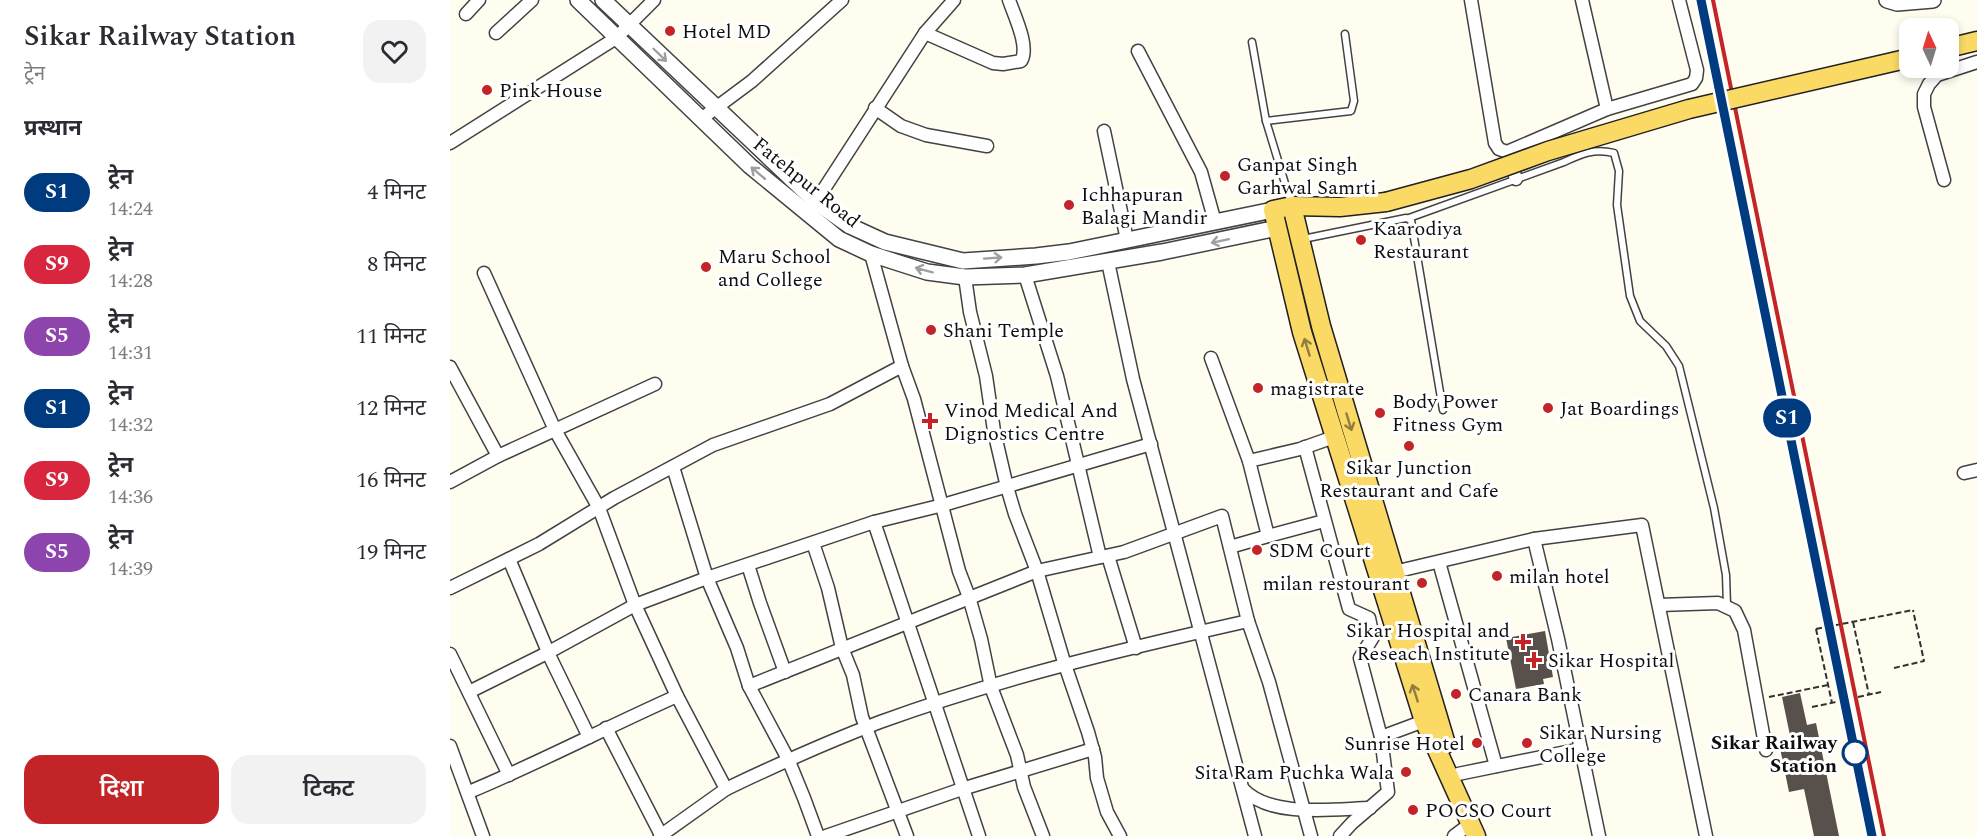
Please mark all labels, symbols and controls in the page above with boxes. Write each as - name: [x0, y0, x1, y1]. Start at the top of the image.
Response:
- text: Sikar Railway Station: [24, 15, 296, 58]
- place label: Hotel MD: [682, 17, 771, 47]
- north arrow: [1899, 18, 1959, 78]
- map controls: [1899, 18, 1959, 78]
- button: heart: [363, 20, 426, 83]
- marker: Hotel MD: [663, 24, 677, 38]
- one-way arrow: [652, 48, 667, 63]
- text: ट्रेन: [24, 59, 45, 89]
- place label: Pink House: [499, 76, 602, 106]
- marker: Pink House: [480, 83, 494, 97]
- text: प्रस्थान: [24, 112, 82, 145]
- street label: Fatehpur Road: [746, 130, 867, 236]
- place label: Ganpat Singh Garhwal Samrti: [1237, 150, 1376, 203]
- text: ट्रेन: [108, 161, 133, 194]
- one-way arrow: [751, 166, 766, 180]
- marker: Ganpat Singh Garhwal Samrti: [1218, 169, 1232, 183]
- text: S1: [45, 176, 69, 208]
- text: 4 मिनट: [367, 176, 426, 209]
- place label: Ichhapuran Balagi Mandir: [1081, 180, 1208, 233]
- text: 14:24: [108, 194, 153, 224]
- marker: Ichhapuran Balagi Mandir: [1062, 198, 1076, 212]
- place label: Kaarodiya Restaurant: [1373, 214, 1469, 267]
- text: ट्रेन: [108, 233, 133, 266]
- marker: Kaarodiya Restaurant: [1354, 233, 1368, 247]
- one-way arrow: [1211, 236, 1230, 247]
- place label: Maru School and College: [718, 242, 831, 295]
- text: S9: [45, 248, 69, 280]
- text: 8 मिनट: [367, 248, 426, 281]
- one-way arrow: [983, 253, 1003, 264]
- marker: Maru School and College: [699, 260, 713, 274]
- one-way arrow: [915, 264, 934, 275]
- text: 14:28: [108, 266, 153, 296]
- text: ट्रेन: [108, 305, 133, 338]
- place label: Shani Temple: [943, 316, 1064, 346]
- text: S5: [45, 320, 69, 352]
- text: 11 मिनट: [356, 320, 426, 353]
- marker: Shani Temple: [924, 323, 938, 337]
- one-way arrow: [1301, 337, 1312, 356]
- text: 14:31: [108, 338, 153, 368]
- place label: magistrate: [1270, 374, 1364, 404]
- text: ट्रेन: [108, 377, 133, 410]
- marker: magistrate: [1251, 381, 1265, 395]
- place label: Body Power Fitness Gym: [1392, 387, 1503, 440]
- text: S1: [45, 392, 69, 424]
- text: 12 मिनट: [356, 392, 426, 425]
- place label: Jat Boardings: [1560, 394, 1679, 424]
- place label: Vinod Medical And Dignostics Centre: [944, 396, 1118, 449]
- line badge: S1: [1760, 398, 1814, 438]
- marker: Jat Boardings: [1541, 401, 1555, 415]
- text: S1: [1775, 402, 1799, 434]
- marker: Body Power Fitness Gym: [1373, 406, 1387, 420]
- text: 14:32: [108, 410, 153, 440]
- marker: Vinod Medical And Dignostics Centre: [921, 412, 939, 430]
- one-way arrow: [1344, 412, 1355, 431]
- marker: Sikar Junction Restaurant and Cafe: [1402, 439, 1416, 453]
- text: ट्रेन: [108, 449, 133, 482]
- place label: Sikar Junction Restaurant and Cafe: [1319, 453, 1499, 506]
- text: S9: [45, 464, 69, 496]
- text: 16 मिनट: [356, 464, 426, 497]
- text: 14:36: [108, 482, 153, 512]
- text: ट्रेन: [108, 521, 133, 554]
- text: S5: [45, 536, 69, 568]
- text: 19 मिनट: [356, 536, 426, 569]
- place label: SDM Court: [1269, 536, 1371, 566]
- marker: SDM Court: [1250, 543, 1264, 557]
- text: 14:39: [108, 554, 153, 584]
- place label: milan hotel: [1509, 562, 1610, 592]
- place label: milan restourant: [1263, 569, 1410, 599]
- marker: milan hotel: [1490, 569, 1504, 583]
- marker: milan restourant: [1415, 576, 1429, 590]
- place label: Sikar Hospital and Reseach Institute: [1346, 616, 1510, 669]
- marker: Sikar Hospital and Reseach Institute: [1514, 633, 1532, 651]
- place label: Sikar Hospital: [1548, 646, 1674, 676]
- marker: Sikar Hospital: [1525, 651, 1543, 669]
- place label: Canara Bank: [1468, 680, 1582, 710]
- one-way arrow: [1409, 684, 1420, 703]
- marker: Canara Bank: [1449, 687, 1463, 701]
- place label: Sikar Nursing College: [1539, 718, 1662, 771]
- place label: Sikar Railway Station: [1711, 728, 1838, 781]
- place label: Sunrise Hotel: [1344, 729, 1465, 759]
- marker: Sunrise Hotel: [1470, 736, 1484, 750]
- marker: Sikar Nursing College: [1520, 736, 1534, 750]
- marker: Sikar Railway Station: [1842, 740, 1868, 766]
- button: दिशा: [24, 755, 219, 824]
- button: टिकट: [231, 755, 426, 824]
- place label: Sita Ram Puchka Wala: [1194, 758, 1394, 788]
- marker: Sita Ram Puchka Wala: [1399, 765, 1413, 779]
- place label: POCSO Court: [1425, 796, 1552, 826]
- marker: POCSO Court: [1406, 803, 1420, 817]

